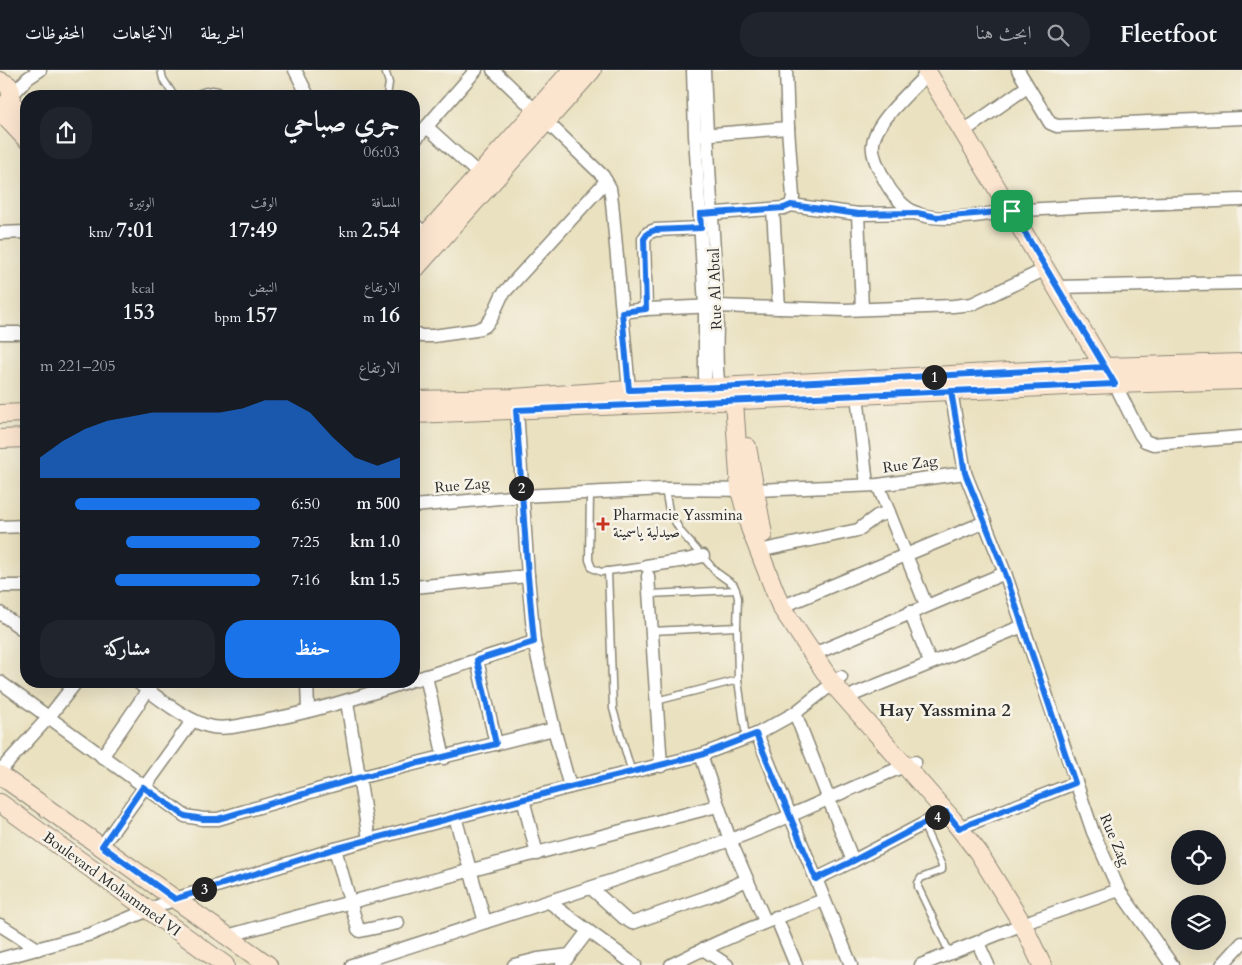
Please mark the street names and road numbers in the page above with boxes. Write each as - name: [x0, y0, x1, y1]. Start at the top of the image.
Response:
- street label: Rue Al Abtal: [704, 248, 726, 330]
- street label: Rue Zag: [881, 450, 939, 478]
- street label: Rue Zag: [434, 473, 491, 497]
- street label: Rue Zag: [1095, 811, 1135, 870]
- street label: Boulevard Mohammed VI: [39, 827, 185, 941]

